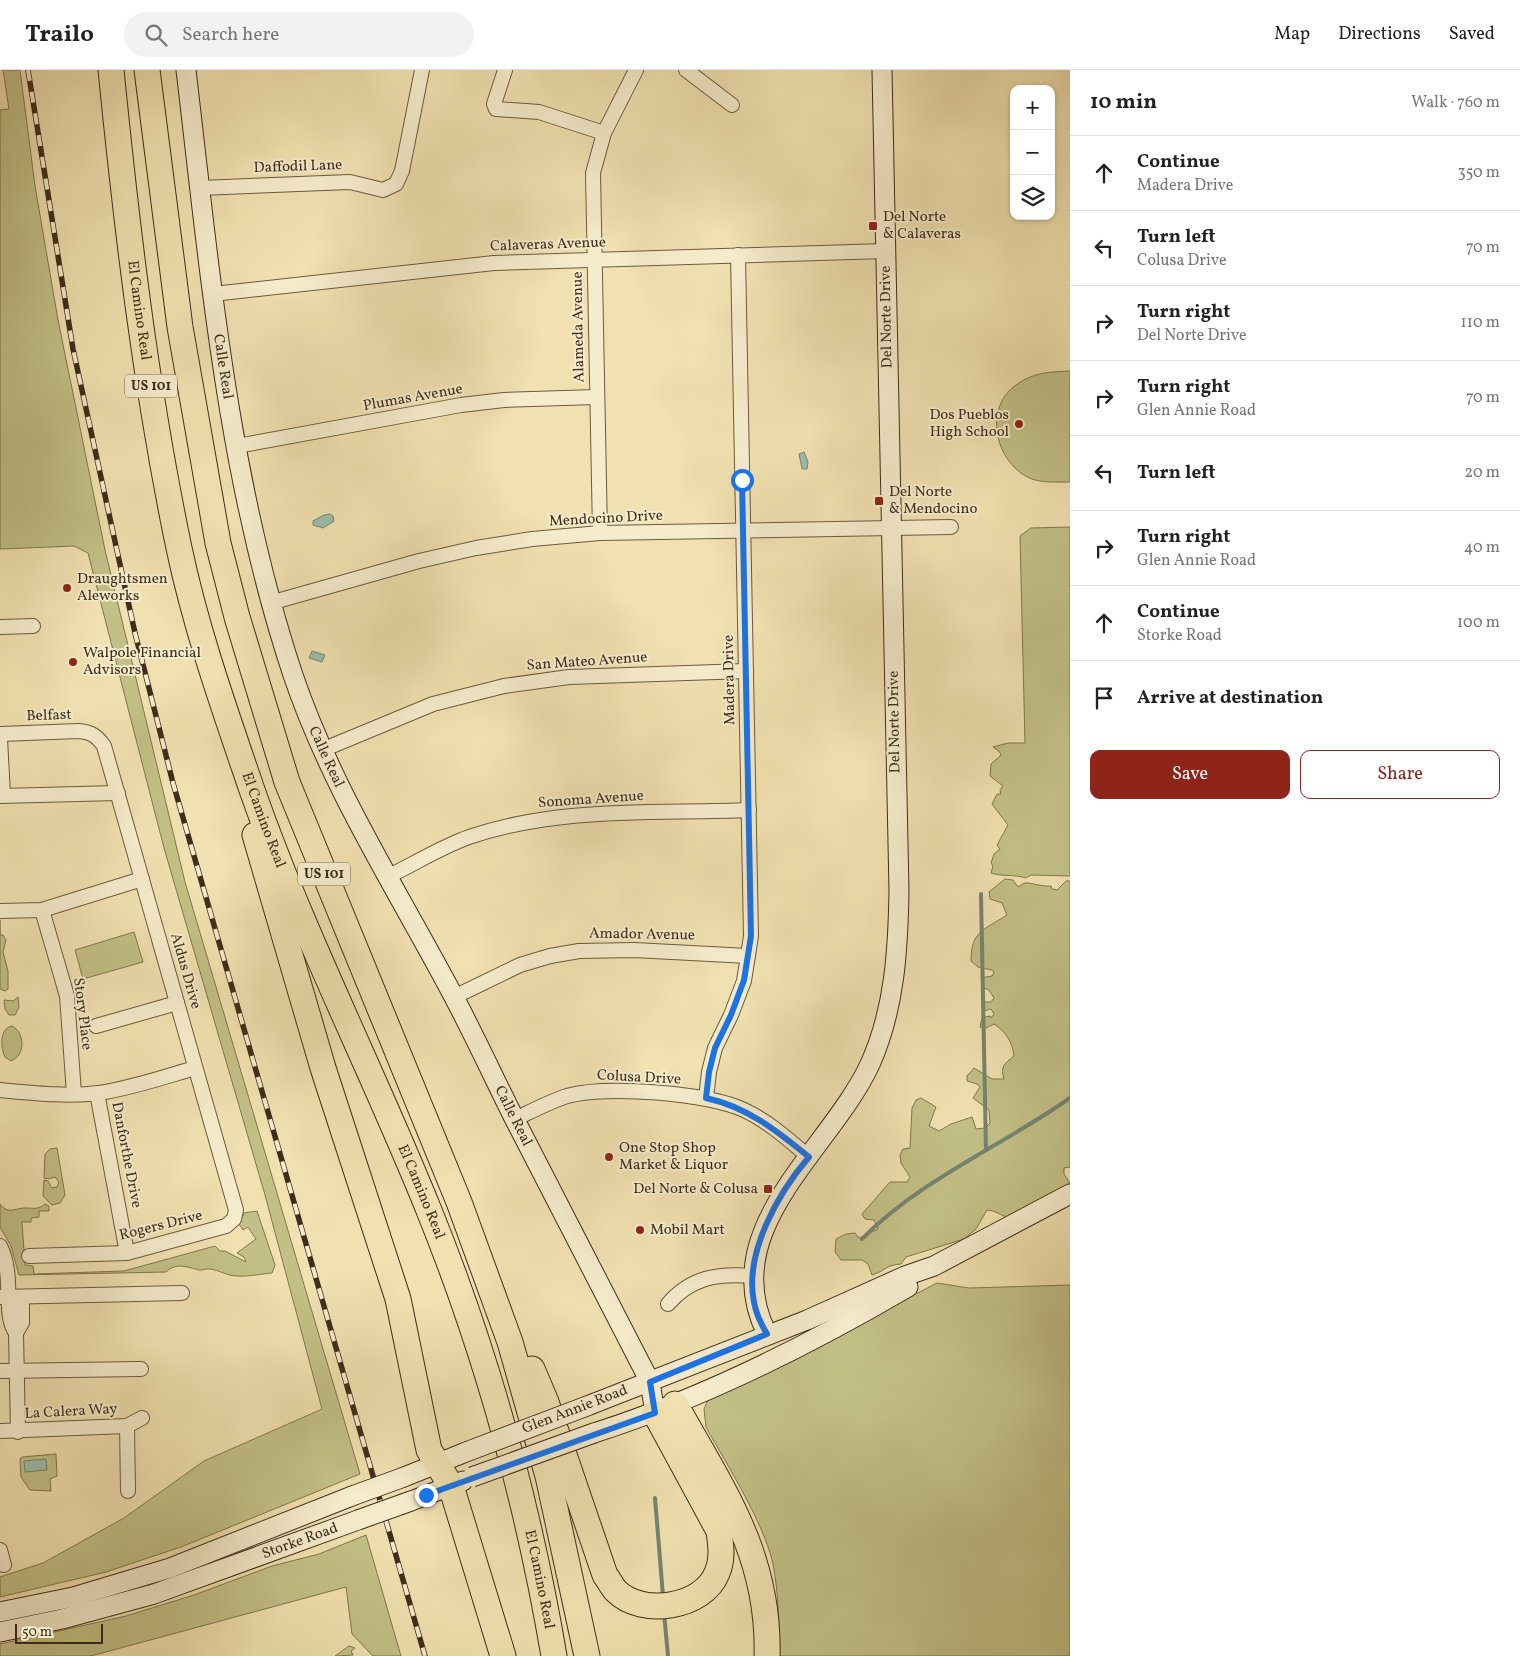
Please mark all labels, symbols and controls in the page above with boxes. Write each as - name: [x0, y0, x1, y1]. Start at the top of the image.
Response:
- search box: [124, 12, 474, 57]
- text: Trailo: [25, 18, 94, 52]
- icon: search: [142, 21, 170, 49]
- text: Search here: [182, 22, 279, 48]
- text: Map: [1274, 22, 1310, 47]
- text: Directions: [1338, 22, 1421, 47]
- text: Saved: [1449, 22, 1495, 47]
- map controls: [1010, 85, 1055, 220]
- button: +: [1010, 85, 1055, 130]
- text: 10 min: [1090, 88, 1157, 117]
- text: Walk · 760 m: [1411, 92, 1500, 114]
- button: −: [1010, 130, 1055, 175]
- text: Continue: [1137, 149, 1220, 175]
- street label: Daffodil Lane: [253, 155, 343, 179]
- icon: ahead: [1090, 159, 1118, 187]
- text: 350 m: [1457, 162, 1500, 184]
- button: layers: [1010, 175, 1055, 220]
- text: Madera Drive: [1137, 175, 1233, 197]
- place label: Del Norte & Calaveras: [883, 207, 961, 245]
- marker: Del Norte & Calaveras: [867, 220, 879, 232]
- text: Turn left: [1137, 224, 1216, 250]
- street label: Calaveras Avenue: [490, 232, 606, 258]
- icon: left: [1090, 234, 1118, 262]
- text: 70 m: [1466, 237, 1500, 259]
- text: Colusa Drive: [1137, 250, 1227, 272]
- street label: El Camino Real: [122, 259, 156, 362]
- street label: Del Norte Drive: [876, 265, 898, 369]
- street label: Alameda Avenue: [568, 271, 590, 383]
- text: Turn right: [1137, 299, 1230, 325]
- icon: right: [1090, 309, 1118, 337]
- text: 110 m: [1461, 312, 1500, 334]
- text: Del Norte Drive: [1137, 325, 1247, 347]
- street label: Calle Real: [208, 333, 238, 401]
- road number: US 101: [125, 374, 177, 398]
- text: Turn right: [1137, 374, 1230, 400]
- street label: Plumas Avenue: [361, 379, 465, 417]
- icon: right: [1090, 384, 1118, 412]
- text: 70 m: [1466, 387, 1500, 409]
- text: Glen Annie Road: [1137, 400, 1256, 422]
- place label: Dos Pueblos High School: [929, 405, 1009, 443]
- marker: Dos Pueblos High School: [1013, 418, 1025, 430]
- icon: left: [1090, 459, 1118, 487]
- text: Turn left: [1137, 460, 1216, 486]
- text: 20 m: [1465, 462, 1500, 484]
- route start: [731, 469, 754, 492]
- place label: Del Norte & Mendocino: [889, 482, 977, 520]
- marker: Del Norte & Mendocino: [873, 495, 885, 507]
- street label: Mendocino Drive: [549, 506, 663, 532]
- text: Turn right: [1137, 524, 1230, 550]
- icon: right: [1090, 534, 1118, 562]
- text: 40 m: [1464, 537, 1500, 559]
- text: Glen Annie Road: [1137, 550, 1256, 572]
- place label: Draughtsmen Aleworks: [77, 569, 168, 607]
- marker: Draughtsmen Aleworks: [61, 582, 73, 594]
- text: Continue: [1137, 599, 1220, 625]
- icon: ahead: [1090, 609, 1118, 637]
- text: 100 m: [1457, 612, 1500, 634]
- text: Storke Road: [1137, 625, 1222, 647]
- street label: Madera Drive: [719, 635, 741, 725]
- place label: Walpole Financial Advisors: [83, 643, 201, 681]
- street label: San Mateo Avenue: [526, 647, 648, 677]
- marker: Walpole Financial Advisors: [67, 656, 79, 668]
- street label: Del Norte Drive: [884, 670, 906, 774]
- icon: arrive: [1090, 684, 1118, 712]
- text: Arrive at destination: [1137, 685, 1323, 711]
- street label: Belfast: [26, 705, 72, 727]
- street label: Calle Real: [303, 723, 349, 791]
- button: Save: [1090, 750, 1290, 799]
- button: Share: [1300, 750, 1500, 799]
- street label: El Camino Real: [236, 769, 291, 871]
- street label: Sonoma Avenue: [537, 786, 645, 814]
- road number: US 101: [298, 862, 350, 886]
- street label: Amador Avenue: [589, 924, 695, 946]
- street label: Aldus Drive: [164, 931, 206, 1011]
- street label: Story Place: [67, 977, 97, 1051]
- street label: Colusa Drive: [596, 1065, 682, 1091]
- street label: Calle Real: [489, 1082, 537, 1150]
- street label: Danforthe Drive: [105, 1100, 147, 1210]
- place label: One Stop Shop Market & Liquor: [619, 1138, 728, 1176]
- street label: El Camino Real: [392, 1141, 450, 1242]
- marker: One Stop Shop Market & Liquor: [603, 1151, 615, 1163]
- place label: Del Norte & Colusa: [633, 1179, 758, 1200]
- marker: Del Norte & Colusa: [762, 1183, 774, 1195]
- street label: Rogers Drive: [117, 1206, 205, 1246]
- place label: Mobil Mart: [650, 1220, 725, 1241]
- marker: Mobil Mart: [634, 1224, 646, 1236]
- street label: Glen Annie Road: [519, 1380, 631, 1440]
- street label: La Calera Way: [24, 1399, 118, 1425]
- route end: [415, 1484, 438, 1507]
- street label: Storke Road: [259, 1518, 341, 1564]
- street label: El Camino Real: [519, 1528, 560, 1631]
- scale bar: [15, 1621, 102, 1644]
- text: 50 m: [22, 1623, 52, 1642]

